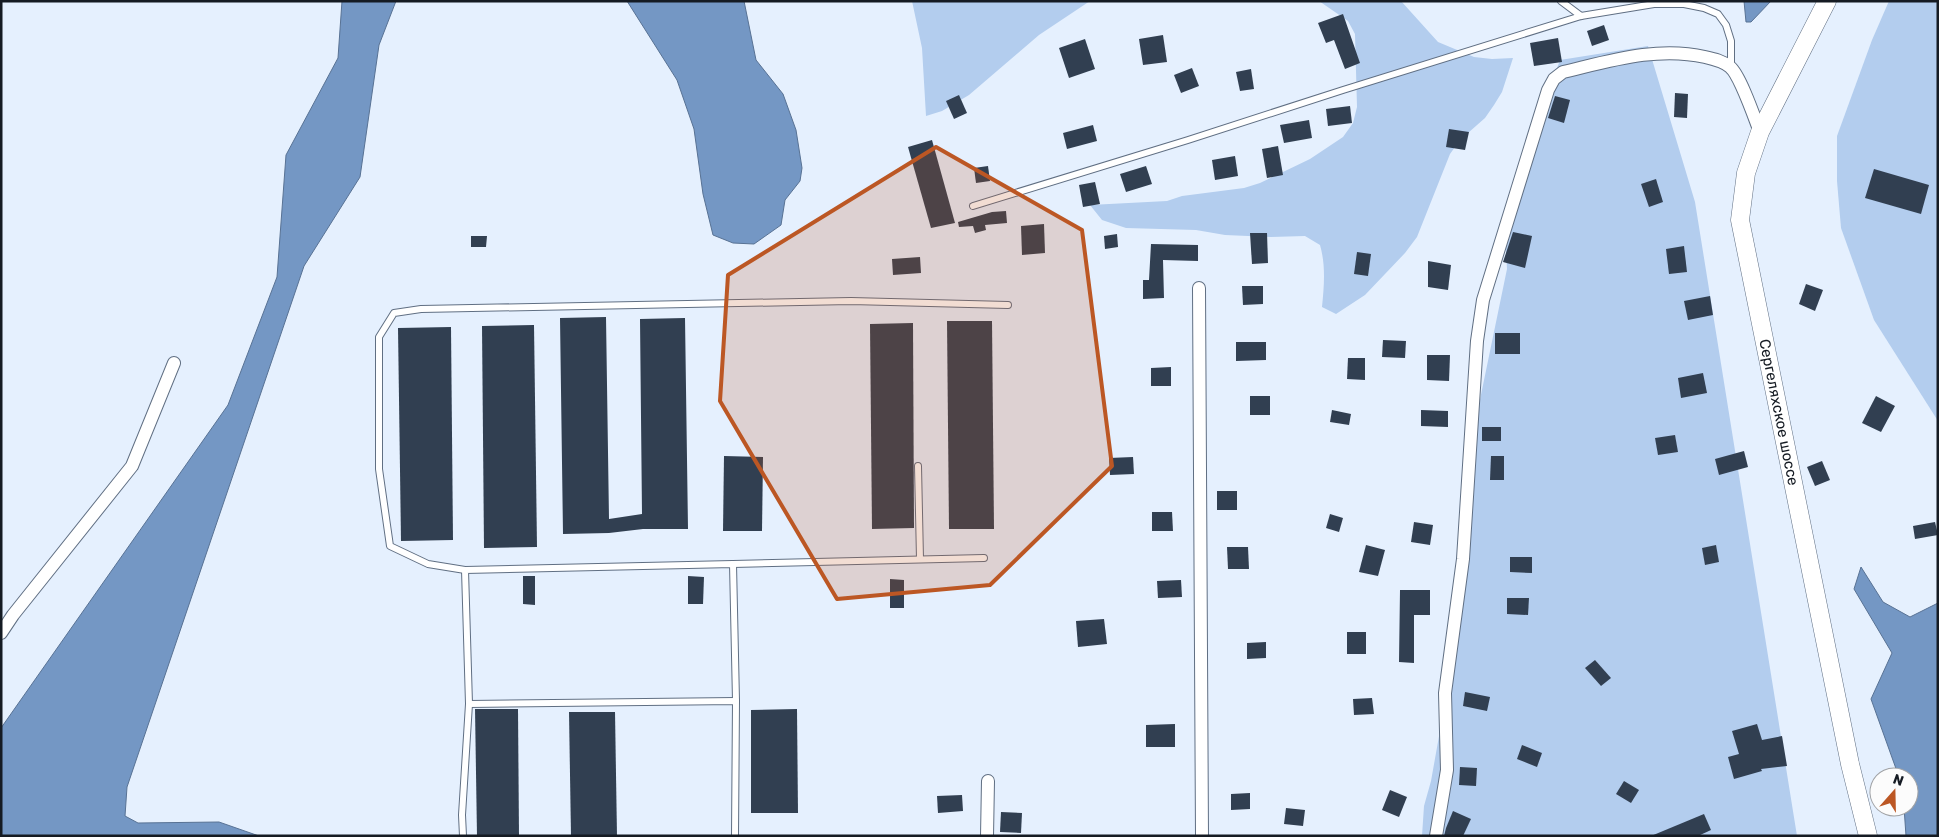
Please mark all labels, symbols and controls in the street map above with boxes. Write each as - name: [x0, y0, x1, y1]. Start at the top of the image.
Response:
- street label: Сергеляхское шоссе: [1755, 337, 1802, 487]
- north arrow: [1869, 767, 1919, 817]
- text: N: [1891, 771, 1906, 790]

